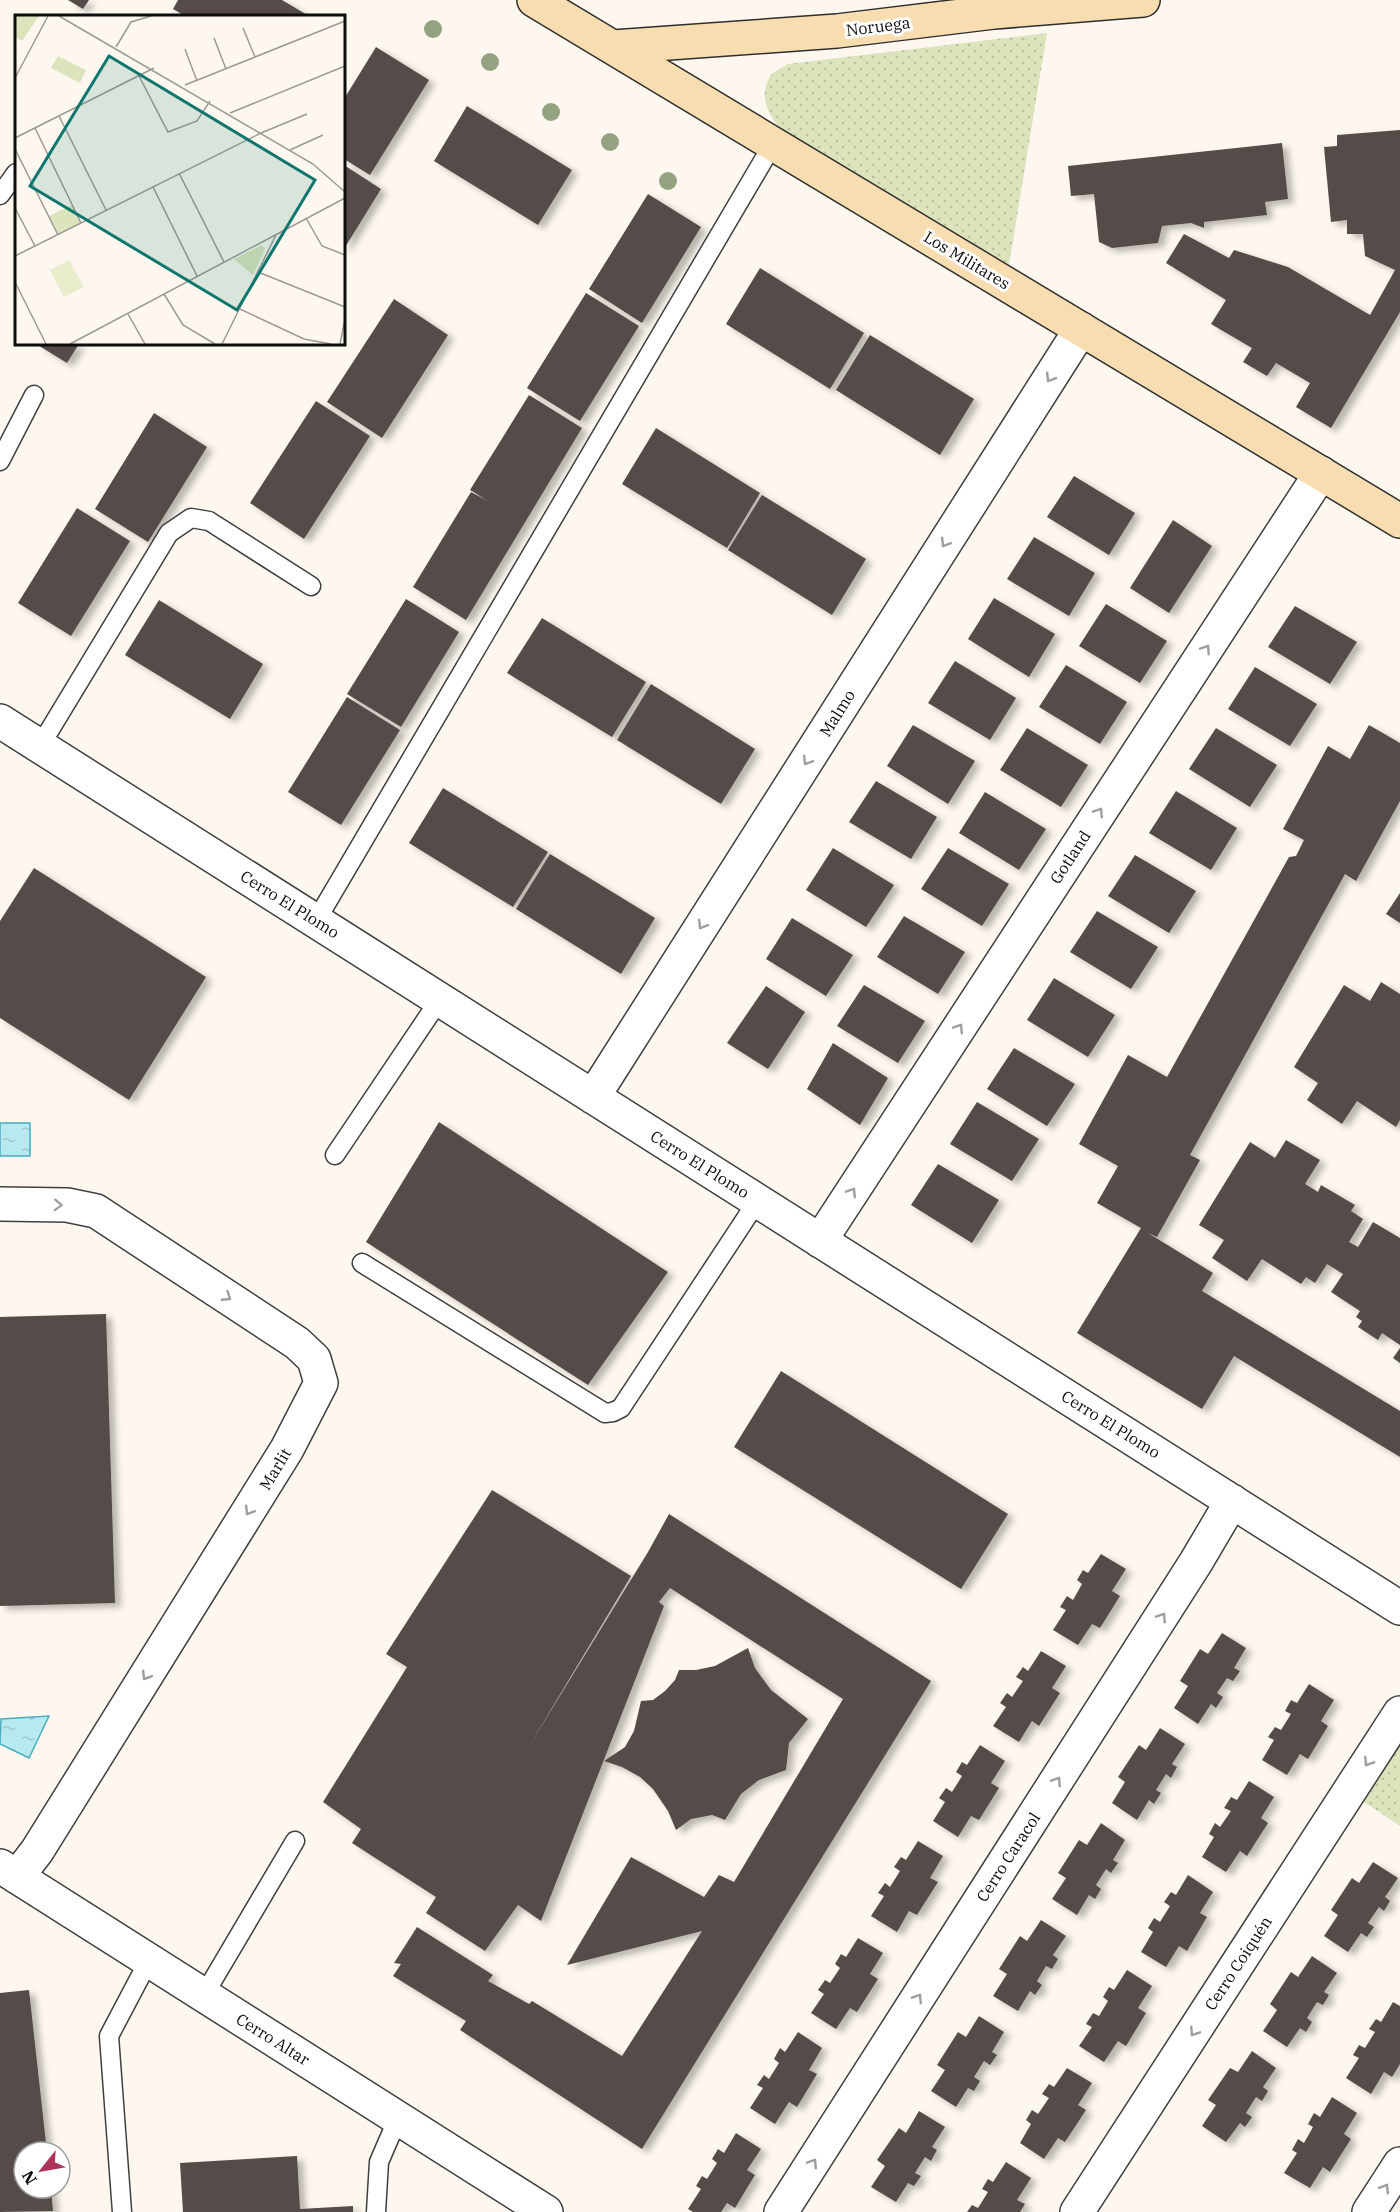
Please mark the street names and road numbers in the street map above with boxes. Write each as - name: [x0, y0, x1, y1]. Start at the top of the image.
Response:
- street label: Noruega: [845, 12, 912, 40]
- street label: Los Militares: [920, 227, 1014, 293]
- street label: Malmo: [815, 686, 859, 740]
- street label: Gotland: [1045, 826, 1095, 887]
- street label: Cerro El Plomo: [237, 866, 343, 942]
- street label: Cerro El Plomo: [647, 1126, 753, 1202]
- street label: Cerro El Plomo: [1058, 1386, 1164, 1462]
- street label: Marlit: [255, 1444, 295, 1494]
- street label: Cerro Caracol: [972, 1808, 1044, 1905]
- street label: Cerro Coiquén: [1200, 1912, 1276, 2014]
- street label: Cerro Altar: [233, 2009, 313, 2069]

